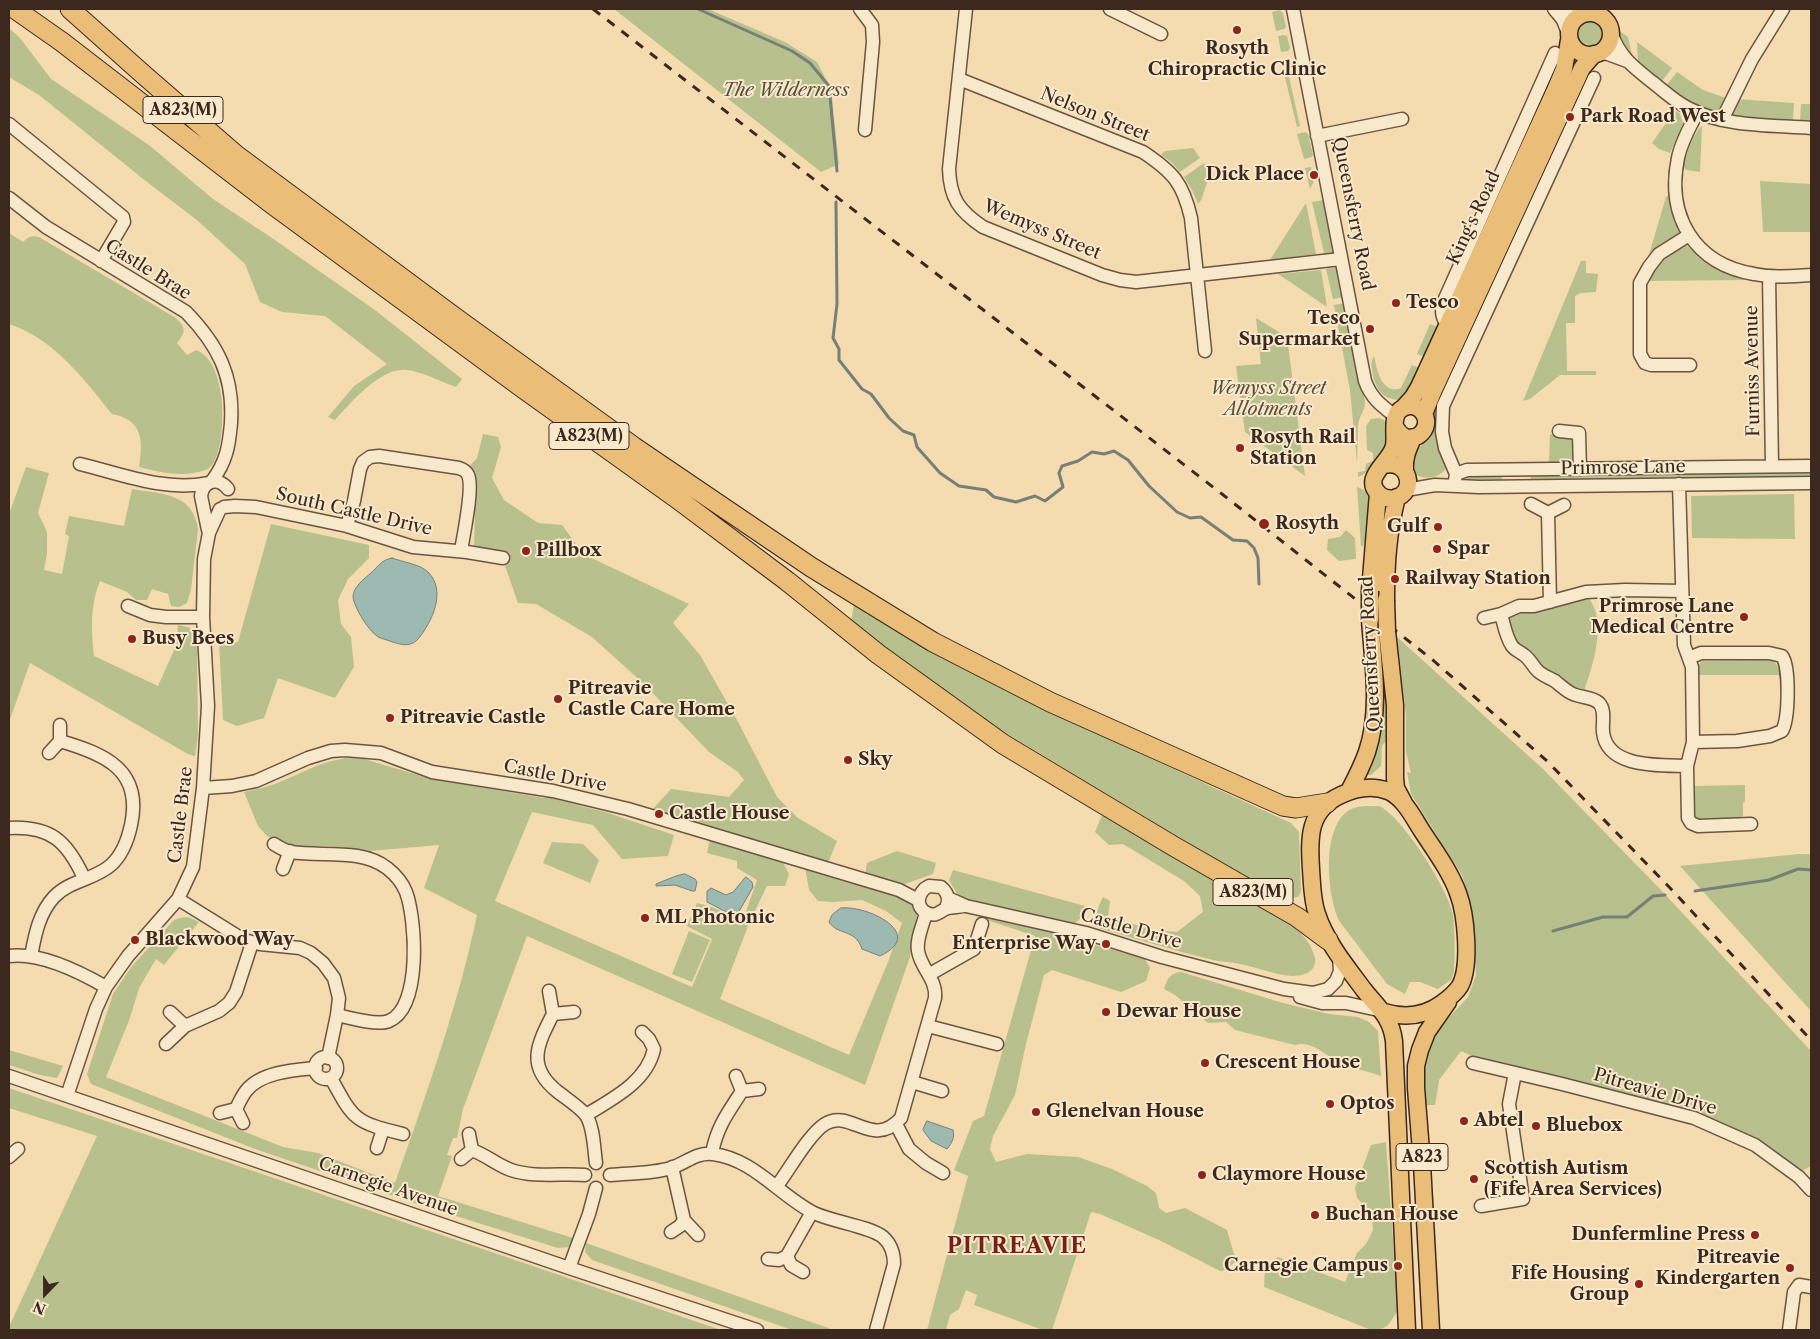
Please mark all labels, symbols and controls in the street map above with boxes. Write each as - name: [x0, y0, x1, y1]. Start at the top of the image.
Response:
- marker: Rosyth Chiropractic Clinic: [1231, 24, 1243, 36]
- place label: Rosyth Chiropractic Clinic: [1148, 38, 1326, 80]
- park label: The Wilderness: [723, 80, 849, 102]
- street label: Nelson Street: [1037, 83, 1153, 147]
- road number: A823(M): [143, 96, 223, 124]
- place label: Park Road West: [1580, 106, 1726, 128]
- marker: Park Road West: [1564, 111, 1576, 123]
- street label: Queensferry Road: [1328, 135, 1378, 293]
- place label: Dick Place: [1206, 164, 1304, 186]
- street label: King's Road: [1443, 168, 1505, 268]
- marker: Dick Place: [1308, 169, 1320, 181]
- street label: Wemyss Street: [980, 195, 1104, 265]
- street label: Castle Brae: [101, 235, 195, 305]
- place label: Tesco: [1406, 292, 1459, 314]
- marker: Tesco: [1390, 297, 1402, 309]
- street label: Furniss Avenue: [1741, 305, 1765, 437]
- place label: Tesco Supermarket: [1238, 308, 1360, 350]
- marker: Tesco Supermarket: [1364, 323, 1376, 335]
- park label: Wemyss Street Allotments: [1210, 378, 1326, 420]
- road number: A823(M): [549, 422, 629, 450]
- place label: Rosyth Rail Station: [1250, 427, 1356, 469]
- marker: Rosyth Rail Station: [1234, 442, 1246, 454]
- street label: Primrose Lane: [1560, 456, 1686, 480]
- street label: South Castle Drive: [274, 484, 434, 540]
- place label: Rosyth: [1275, 513, 1339, 535]
- place label: Gulf: [1387, 516, 1428, 538]
- marker: Rosyth: [1257, 517, 1271, 531]
- marker: Gulf: [1432, 521, 1444, 533]
- place label: Spar: [1447, 538, 1490, 560]
- place label: Pillbox: [536, 540, 602, 562]
- marker: Spar: [1431, 543, 1443, 555]
- marker: Pillbox: [520, 545, 532, 557]
- place label: Railway Station: [1405, 568, 1551, 590]
- marker: Railway Station: [1389, 573, 1401, 585]
- street label: Queensferry Road: [1356, 575, 1386, 733]
- place label: Primrose Lane Medical Centre: [1591, 596, 1734, 638]
- marker: Primrose Lane Medical Centre: [1738, 611, 1750, 623]
- place label: Busy Bees: [142, 628, 234, 650]
- marker: Busy Bees: [126, 633, 138, 645]
- place label: Pitreavie Castle Care Home: [568, 678, 735, 721]
- marker: Pitreavie Castle Care Home: [552, 693, 564, 705]
- place label: Pitreavie Castle: [400, 707, 546, 729]
- marker: Pitreavie Castle: [384, 712, 396, 724]
- place label: Sky: [858, 749, 892, 771]
- marker: Sky: [842, 754, 854, 766]
- street label: Castle Drive: [502, 755, 608, 797]
- street label: Castle Brae: [164, 765, 198, 865]
- place label: Castle House: [669, 803, 789, 825]
- marker: Castle House: [653, 808, 665, 820]
- road number: A823(M): [1213, 879, 1293, 906]
- street label: Castle Drive: [1078, 904, 1184, 954]
- place label: ML Photonic: [655, 907, 775, 929]
- marker: ML Photonic: [639, 912, 651, 924]
- place label: Blackwood Way: [145, 929, 294, 951]
- place label: Enterprise Way: [952, 933, 1096, 955]
- marker: Blackwood Way: [129, 934, 141, 946]
- marker: Enterprise Way: [1100, 938, 1112, 950]
- place label: Dewar House: [1116, 1001, 1241, 1023]
- marker: Dewar House: [1100, 1006, 1112, 1018]
- place label: Crescent House: [1215, 1052, 1360, 1074]
- marker: Crescent House: [1199, 1057, 1211, 1069]
- street label: Pitreavie Drive: [1591, 1064, 1719, 1120]
- place label: Optos: [1340, 1093, 1395, 1115]
- marker: Optos: [1324, 1098, 1336, 1110]
- place label: Glenelvan House: [1046, 1101, 1204, 1123]
- marker: Glenelvan House: [1030, 1106, 1042, 1118]
- place label: Abtel: [1474, 1110, 1524, 1132]
- marker: Abtel: [1458, 1115, 1470, 1127]
- place label: Bluebox: [1546, 1115, 1623, 1137]
- marker: Bluebox: [1530, 1120, 1542, 1132]
- road number: A823: [1396, 1144, 1448, 1170]
- street label: Carnegie Avenue: [315, 1153, 461, 1221]
- place label: Scottish Autism (Fife Area Services): [1484, 1158, 1662, 1200]
- place label: Claymore House: [1212, 1164, 1366, 1186]
- marker: Claymore House: [1196, 1169, 1208, 1181]
- marker: Scottish Autism (Fife Area Services): [1468, 1173, 1480, 1185]
- place label: Buchan House: [1325, 1204, 1458, 1226]
- marker: Buchan House: [1309, 1209, 1321, 1221]
- place label: Dunfermline Press: [1572, 1224, 1745, 1246]
- marker: Dunfermline Press: [1749, 1229, 1761, 1241]
- district label: PITREAVIE: [946, 1234, 1088, 1260]
- place label: Pitreavie Kindergarten: [1656, 1247, 1780, 1290]
- place label: Carnegie Campus: [1224, 1255, 1388, 1277]
- marker: Carnegie Campus: [1392, 1260, 1404, 1272]
- marker: Pitreavie Kindergarten: [1784, 1262, 1796, 1274]
- place label: Fife Housing Group: [1511, 1263, 1629, 1306]
- north arrow: [20, 1269, 70, 1319]
- marker: Fife Housing Group: [1633, 1278, 1645, 1290]
- text: N: [30, 1297, 48, 1319]

